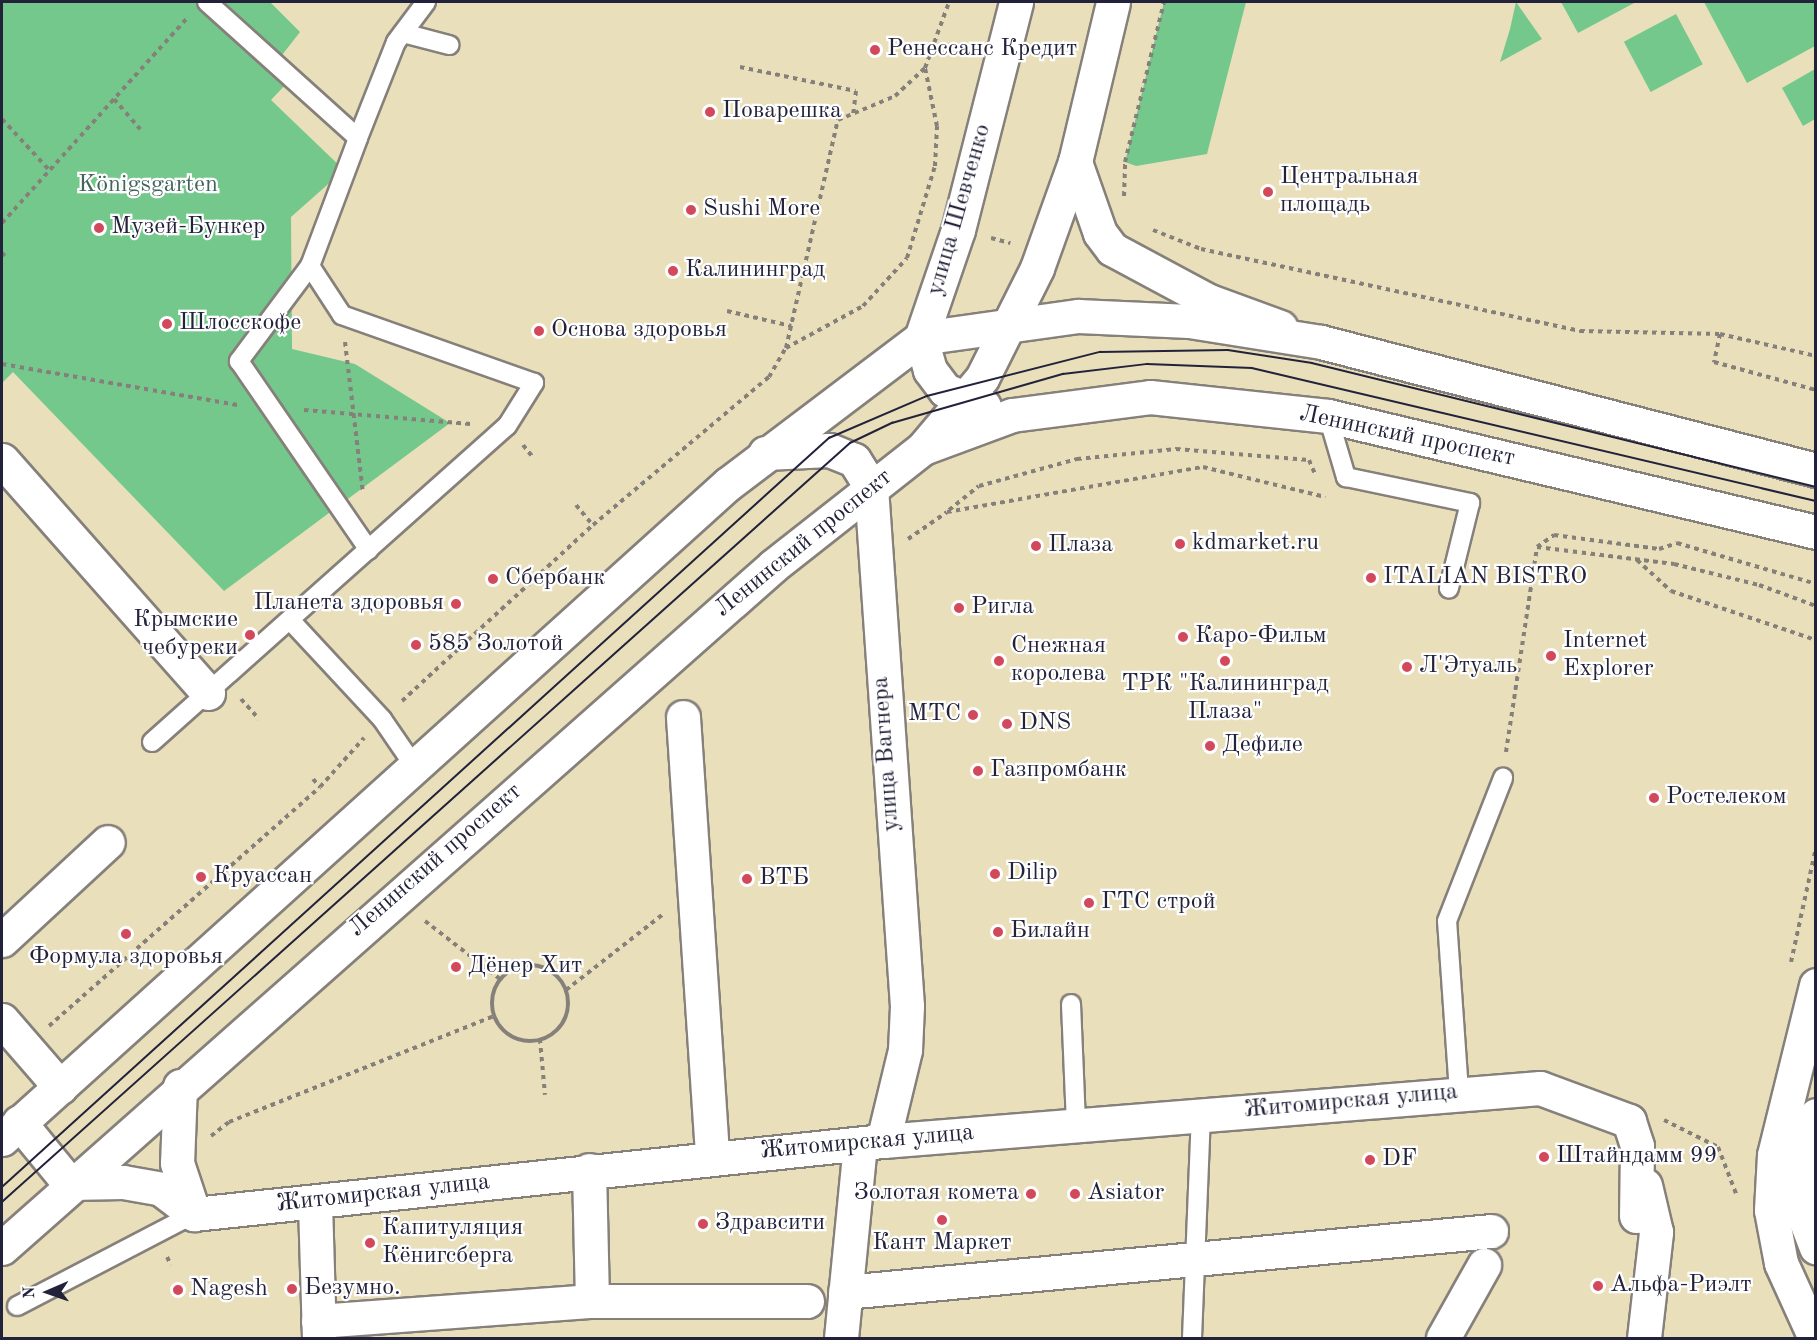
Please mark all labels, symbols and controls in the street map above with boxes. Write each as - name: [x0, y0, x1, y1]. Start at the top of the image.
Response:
- place label: Ренессанс Кредит: [887, 36, 1077, 64]
- marker: Ренессанс Кредит: [868, 43, 882, 57]
- place label: Поварешка: [722, 98, 842, 126]
- marker: Поварешка: [703, 105, 717, 119]
- street label: улица Шевченко: [922, 121, 998, 299]
- place label: Центральная площадь: [1280, 164, 1419, 220]
- park label: Königsgarten: [78, 172, 218, 200]
- marker: Центральная площадь: [1261, 185, 1275, 199]
- place label: Sushi More: [703, 196, 820, 224]
- marker: Sushi More: [684, 203, 698, 217]
- place label: Музей-Бункер: [111, 214, 265, 242]
- marker: Музей-Бункер: [92, 221, 106, 235]
- place label: Калининград: [685, 257, 825, 285]
- marker: Калининград: [666, 264, 680, 278]
- place label: Шлосскофе: [179, 310, 301, 338]
- marker: Шлосскофе: [160, 317, 174, 331]
- place label: Основа здоровья: [551, 317, 727, 345]
- marker: Основа здоровья: [532, 324, 546, 338]
- street label: Ленинский проспект: [1297, 400, 1517, 474]
- street label: Ленинский проспект: [710, 464, 898, 624]
- place label: kdmarket.ru: [1192, 530, 1319, 558]
- place label: Плаза: [1048, 532, 1113, 560]
- marker: kdmarket.ru: [1173, 537, 1187, 551]
- marker: Плаза: [1029, 539, 1043, 553]
- place label: ITALIAN BISTRO: [1383, 564, 1587, 592]
- place label: Сбербанк: [505, 565, 605, 593]
- marker: ITALIAN BISTRO: [1364, 571, 1378, 585]
- marker: Сбербанк: [486, 572, 500, 586]
- place label: Планета здоровья: [253, 590, 444, 618]
- place label: Ригла: [971, 594, 1034, 622]
- marker: Планета здоровья: [449, 597, 463, 611]
- marker: Ригла: [952, 601, 966, 615]
- place label: Крымские чебуреки: [133, 607, 238, 663]
- place label: Каро-Фильм: [1195, 623, 1326, 651]
- marker: Крымские чебуреки: [243, 628, 257, 642]
- place label: Internet Explorer: [1563, 628, 1654, 684]
- marker: Каро-Фильм: [1176, 630, 1190, 644]
- place label: 585 Золотой: [428, 631, 564, 659]
- place label: Снежная королева: [1011, 633, 1106, 689]
- marker: 585 Золотой: [409, 638, 423, 652]
- marker: Internet Explorer: [1544, 649, 1558, 663]
- place label: Л'Этуаль: [1419, 653, 1517, 681]
- marker: Снежная королева: [992, 654, 1006, 668]
- marker: ТРК "Калининград Плаза": [1218, 654, 1232, 668]
- marker: Л'Этуаль: [1400, 660, 1414, 674]
- place label: ТРК "Калининград Плаза": [1121, 671, 1329, 727]
- street label: улица Вагнера: [867, 675, 907, 833]
- place label: МТС: [908, 701, 961, 729]
- marker: МТС: [966, 708, 980, 722]
- place label: DNS: [1019, 710, 1071, 738]
- marker: DNS: [1000, 717, 1014, 731]
- place label: Дефиле: [1222, 732, 1303, 760]
- marker: Дефиле: [1203, 739, 1217, 753]
- place label: Газпромбанк: [990, 757, 1127, 785]
- marker: Газпромбанк: [971, 764, 985, 778]
- street label: Ленинский проспект: [344, 778, 528, 944]
- place label: Ростелеком: [1666, 784, 1787, 812]
- marker: Ростелеком: [1647, 791, 1661, 805]
- place label: Dilip: [1007, 860, 1058, 888]
- place label: Круассан: [213, 863, 312, 891]
- place label: ВТБ: [759, 865, 809, 893]
- marker: Dilip: [988, 867, 1002, 881]
- marker: Круассан: [194, 870, 208, 884]
- marker: ВТБ: [740, 872, 754, 886]
- place label: ГТС строй: [1101, 889, 1216, 917]
- marker: ГТС строй: [1082, 896, 1096, 910]
- place label: Билайн: [1010, 918, 1090, 946]
- marker: Билайн: [991, 925, 1005, 939]
- marker: Формула здоровья: [119, 927, 133, 941]
- place label: Формула здоровья: [29, 944, 223, 972]
- place label: Дёнер Хит: [468, 953, 582, 981]
- marker: Дёнер Хит: [449, 960, 463, 974]
- street label: Житомирская улица: [1243, 1078, 1459, 1126]
- street label: Житомирская улица: [759, 1119, 975, 1167]
- place label: Штайндамм 99: [1556, 1143, 1718, 1171]
- place label: DF: [1382, 1146, 1417, 1174]
- marker: Штайндамм 99: [1537, 1150, 1551, 1164]
- marker: DF: [1363, 1153, 1377, 1167]
- street label: Житомирская улица: [275, 1168, 491, 1220]
- place label: Золотая комета: [854, 1180, 1019, 1208]
- place label: Asiator: [1087, 1180, 1164, 1208]
- marker: Золотая комета: [1024, 1187, 1038, 1201]
- marker: Asiator: [1068, 1187, 1082, 1201]
- place label: Здравсити: [715, 1210, 825, 1238]
- marker: Кант Маркет: [935, 1213, 949, 1227]
- place label: Капитуляция Кёнигсберга: [382, 1215, 523, 1271]
- marker: Здравсити: [696, 1217, 710, 1231]
- place label: Кант Маркет: [872, 1230, 1012, 1258]
- marker: Капитуляция Кёнигсберга: [363, 1236, 377, 1250]
- north arrow: [18, 1262, 78, 1322]
- place label: Альфа-Риэлт: [1610, 1272, 1752, 1300]
- place label: Безумно.: [304, 1275, 401, 1303]
- place label: Nagesh: [190, 1276, 268, 1304]
- marker: Альфа-Риэлт: [1591, 1279, 1605, 1293]
- marker: Безумно.: [285, 1282, 299, 1296]
- marker: Nagesh: [171, 1283, 185, 1297]
- text: N: [22, 1286, 38, 1299]

